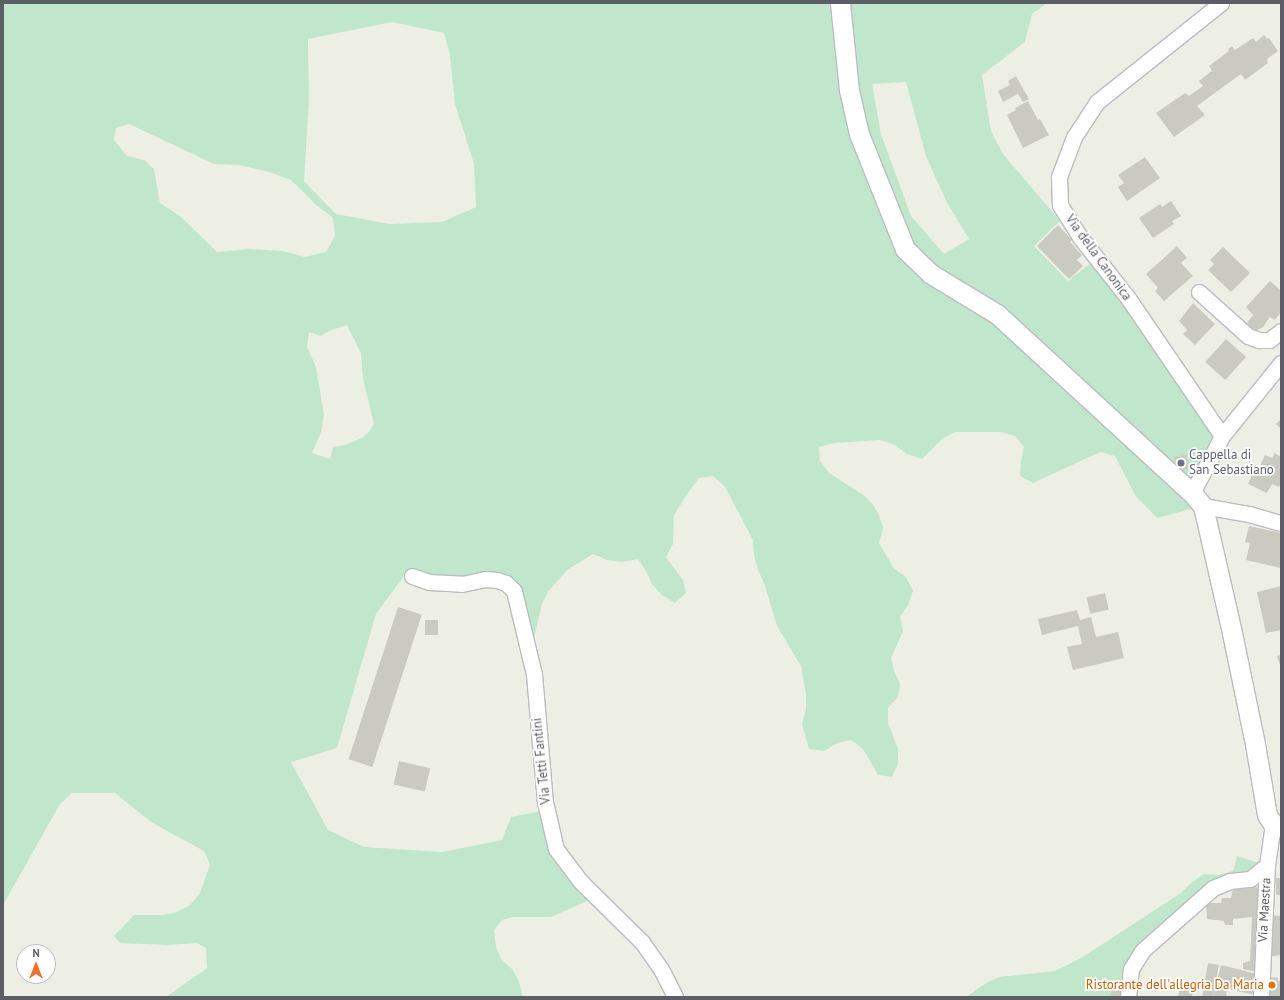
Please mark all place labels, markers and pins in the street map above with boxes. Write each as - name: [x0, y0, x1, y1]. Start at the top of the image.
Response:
- place label: Cappella di San Sebastiano: [1189, 448, 1274, 479]
- marker: Cappella di San Sebastiano: [1176, 458, 1186, 468]
- place label: Ristorante dell'allegria Da Maria: [1086, 977, 1264, 993]
- marker: Ristorante dell'allegria Da Maria: [1267, 980, 1277, 990]

